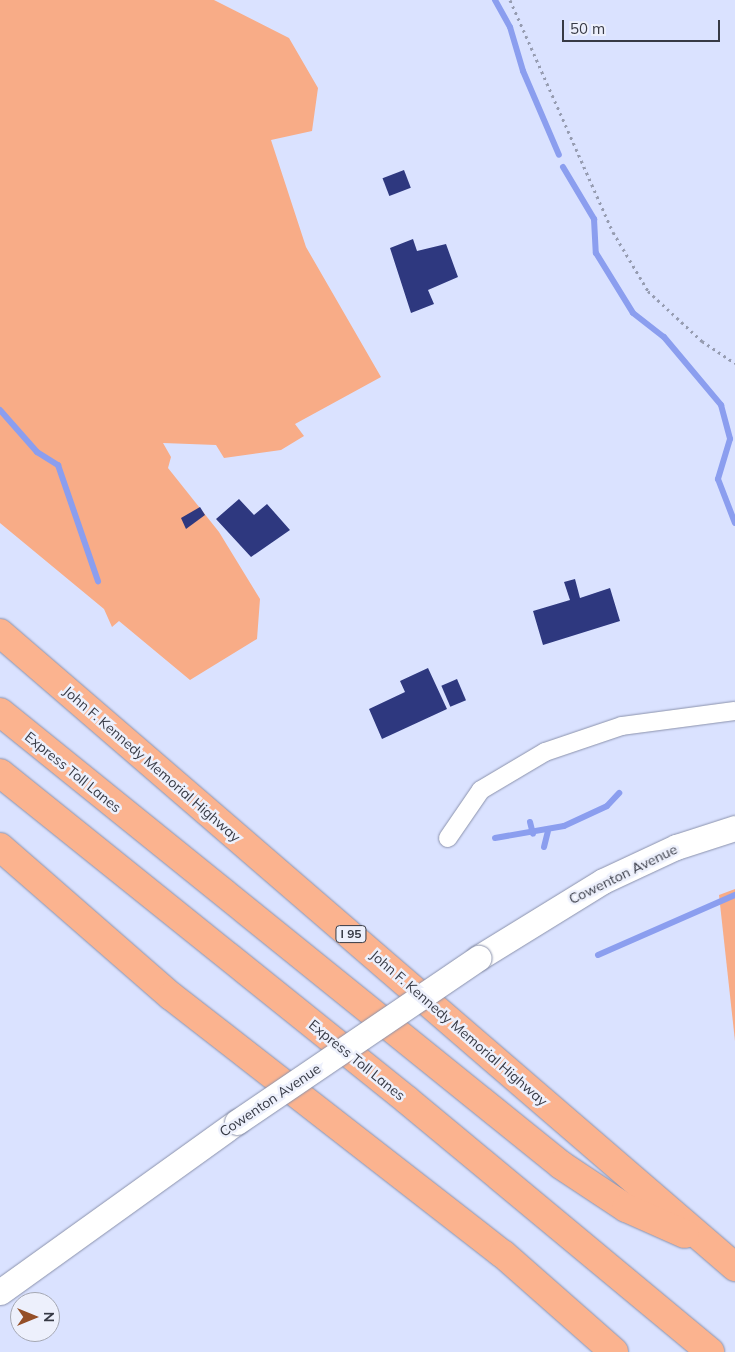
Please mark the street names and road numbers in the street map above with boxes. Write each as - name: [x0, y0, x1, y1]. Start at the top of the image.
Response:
- street label: John F. Kennedy Memorial Highway: [60, 683, 244, 845]
- street label: Express Toll Lanes: [22, 728, 124, 816]
- street label: Cowenton Avenue: [566, 841, 680, 907]
- road number: I 95: [335, 924, 367, 944]
- street label: John F. Kennedy Memorial Highway: [367, 947, 551, 1109]
- street label: Express Toll Lanes: [306, 1016, 408, 1104]
- street label: Cowenton Avenue: [216, 1060, 324, 1140]

